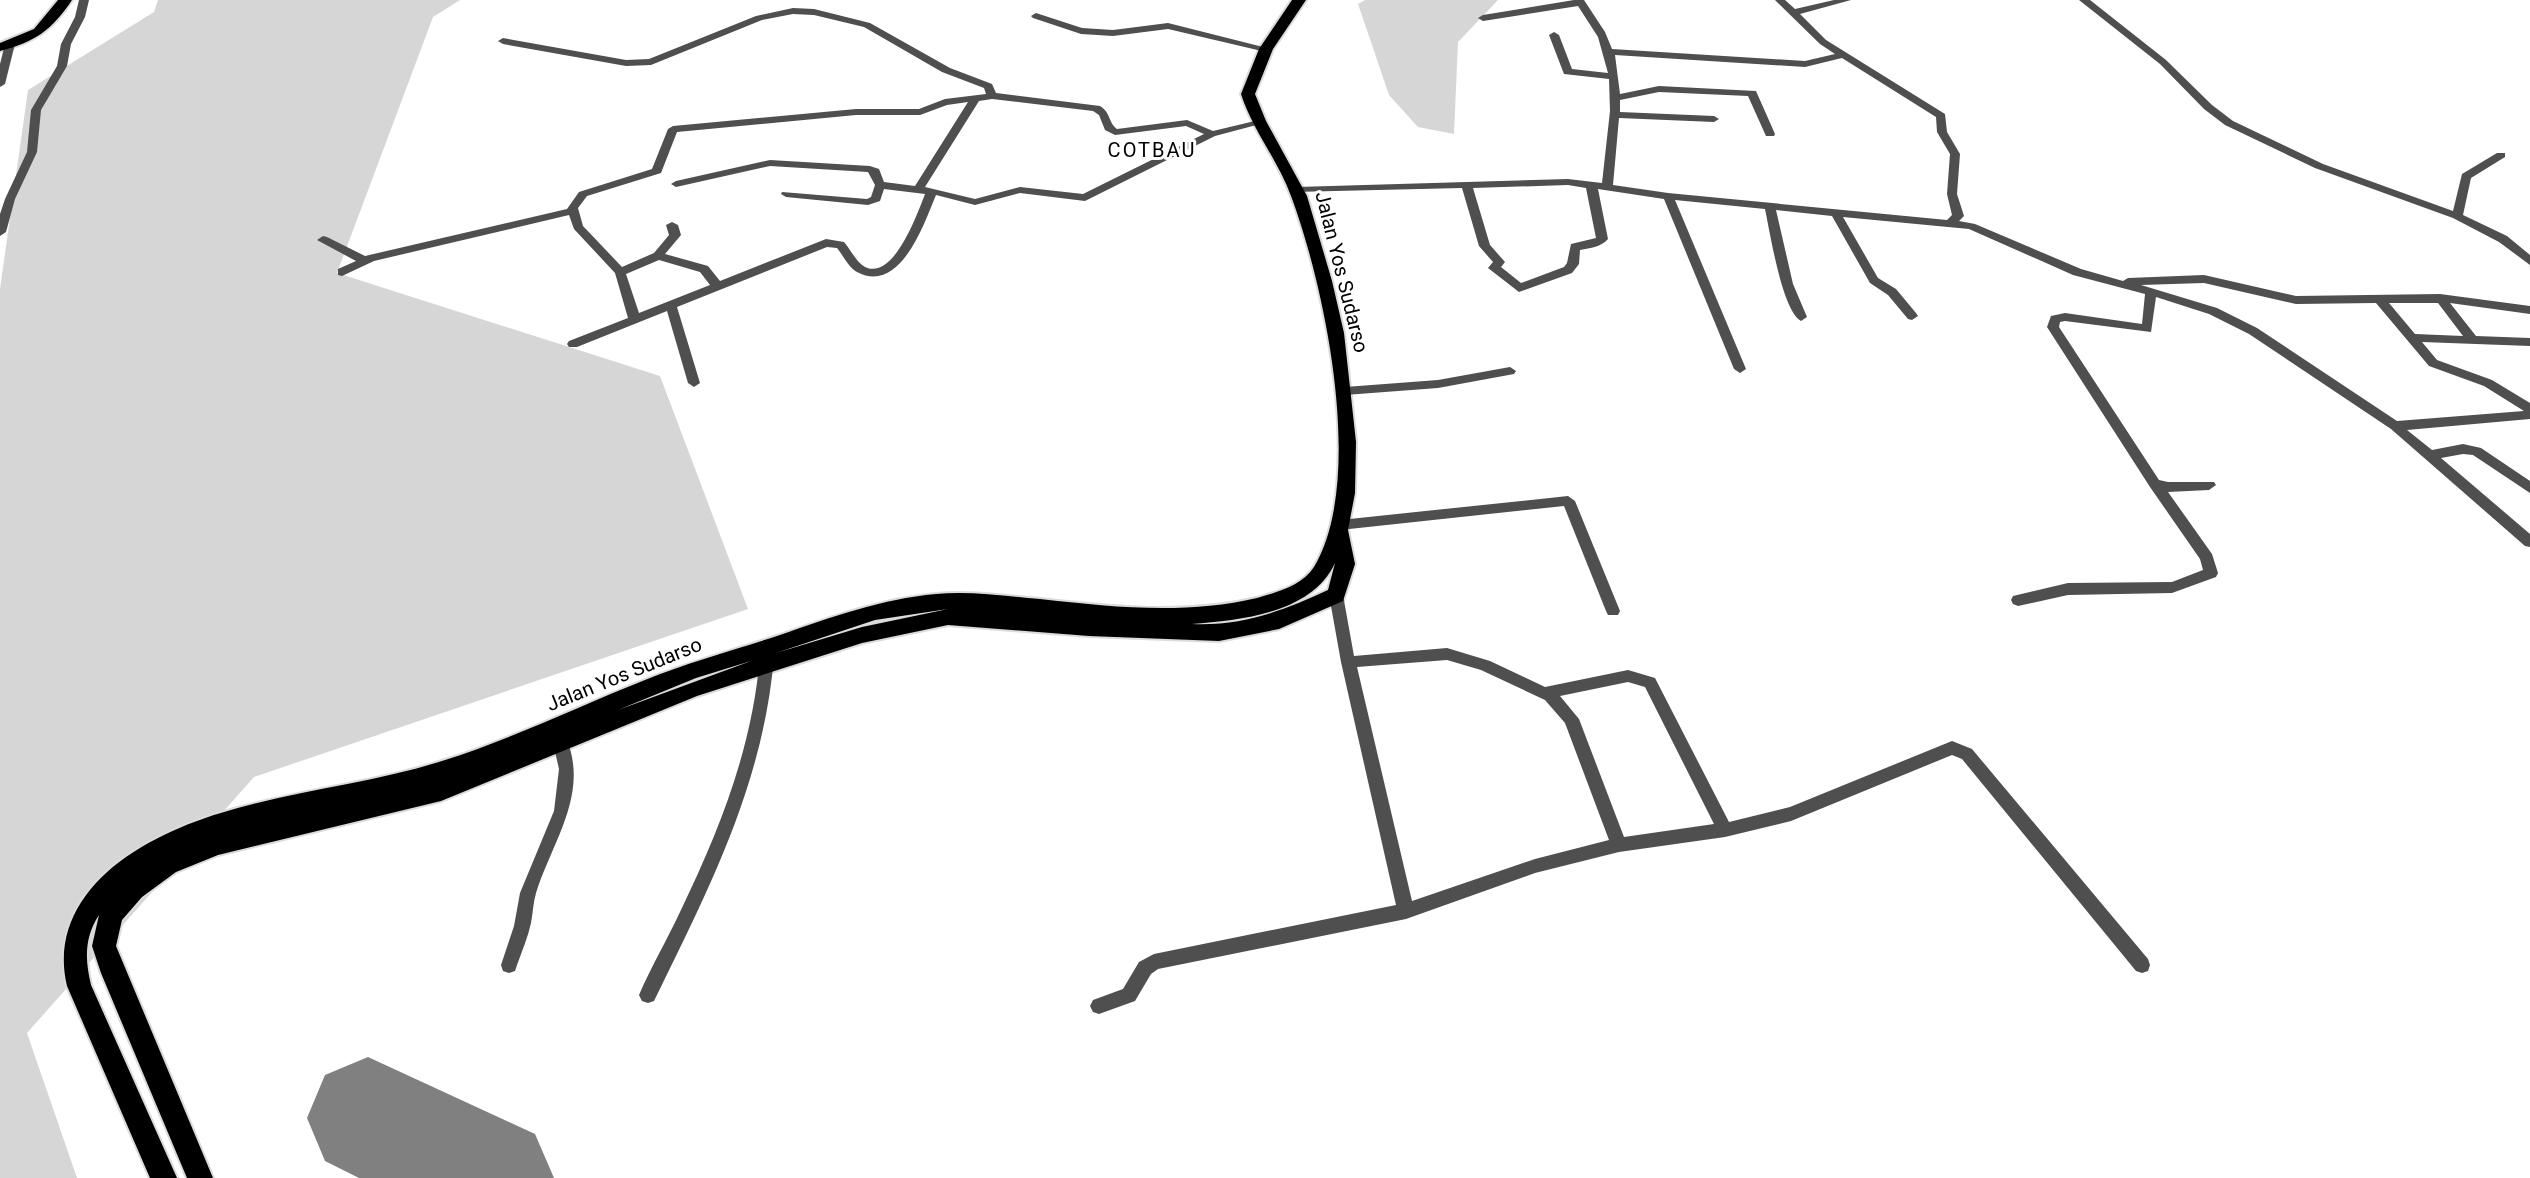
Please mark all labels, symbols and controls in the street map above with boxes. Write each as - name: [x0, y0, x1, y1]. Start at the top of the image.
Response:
- district label: COTBAU: [1108, 138, 1196, 162]
- street label: Jalan Yos Sudarso: [1310, 189, 1374, 355]
- street label: Jalan Yos Sudarso: [543, 632, 705, 716]

